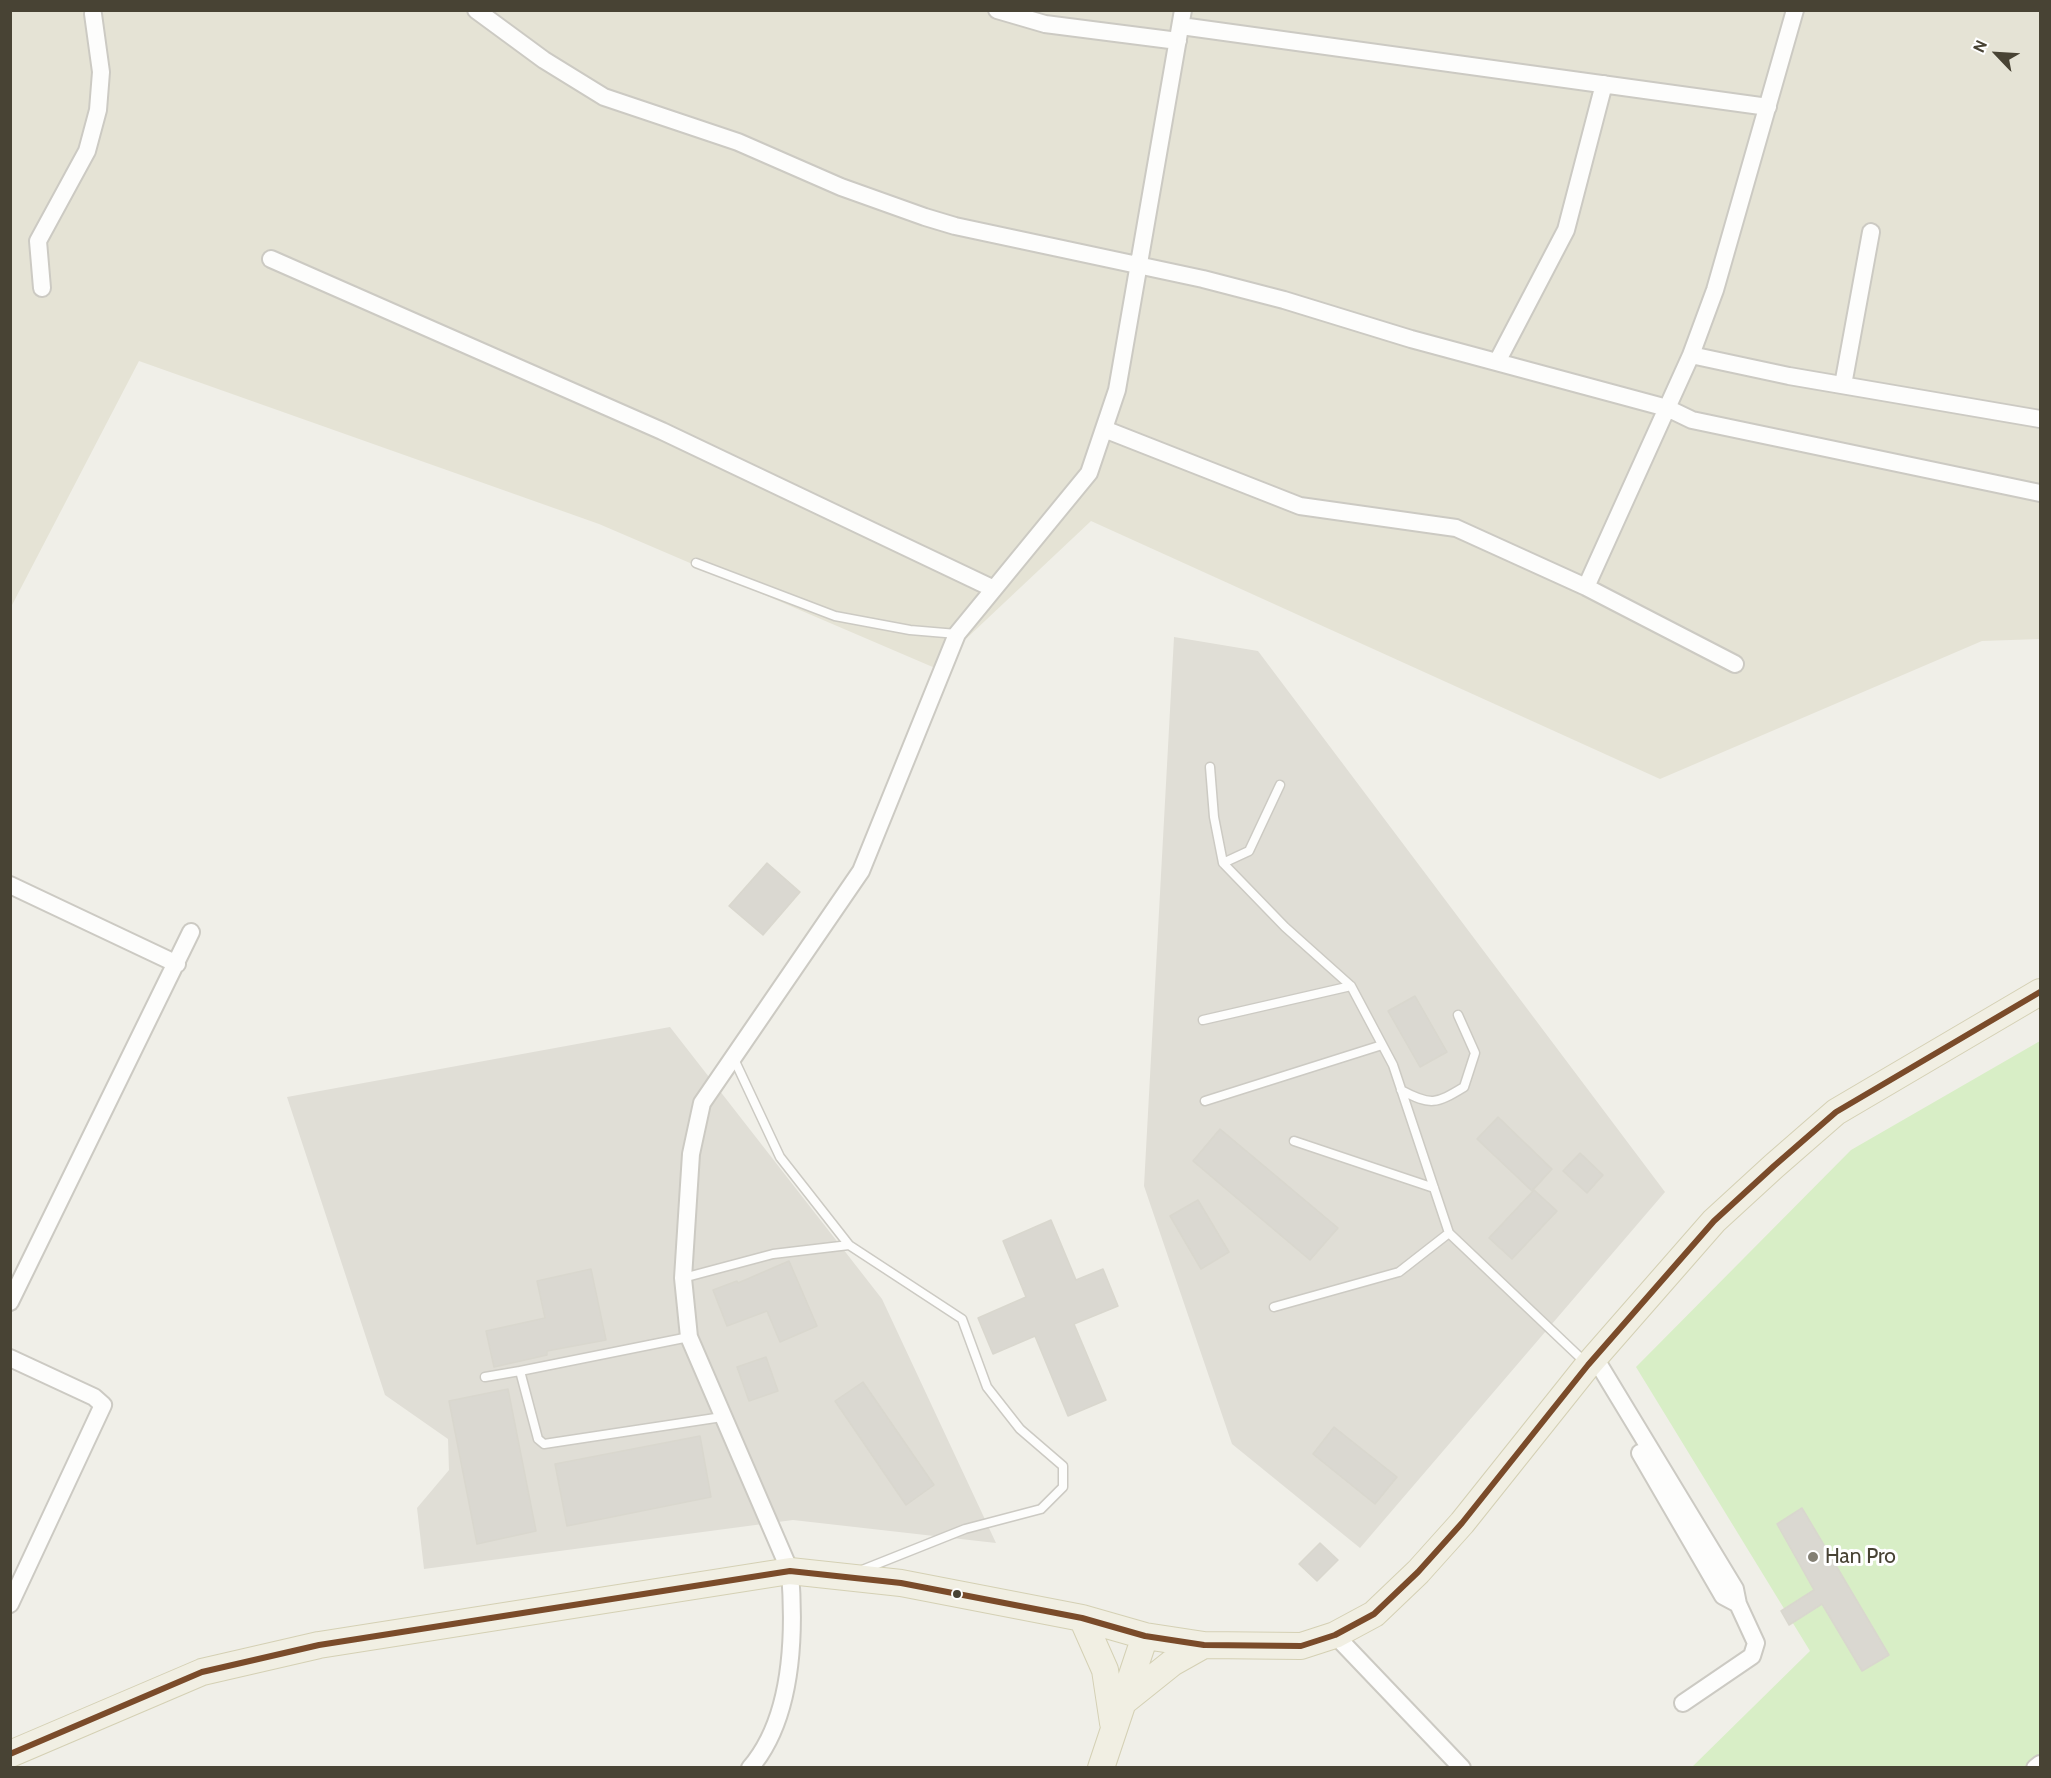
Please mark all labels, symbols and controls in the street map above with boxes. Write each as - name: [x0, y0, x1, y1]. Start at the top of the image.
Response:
- north arrow: [1967, 24, 2027, 84]
- text: N: [1969, 37, 1991, 55]
- place label: Han Pro: [1825, 1544, 1896, 1570]
- marker: Han Pro: [1806, 1550, 1820, 1564]
- unlabelled marker: [951, 1588, 963, 1600]

